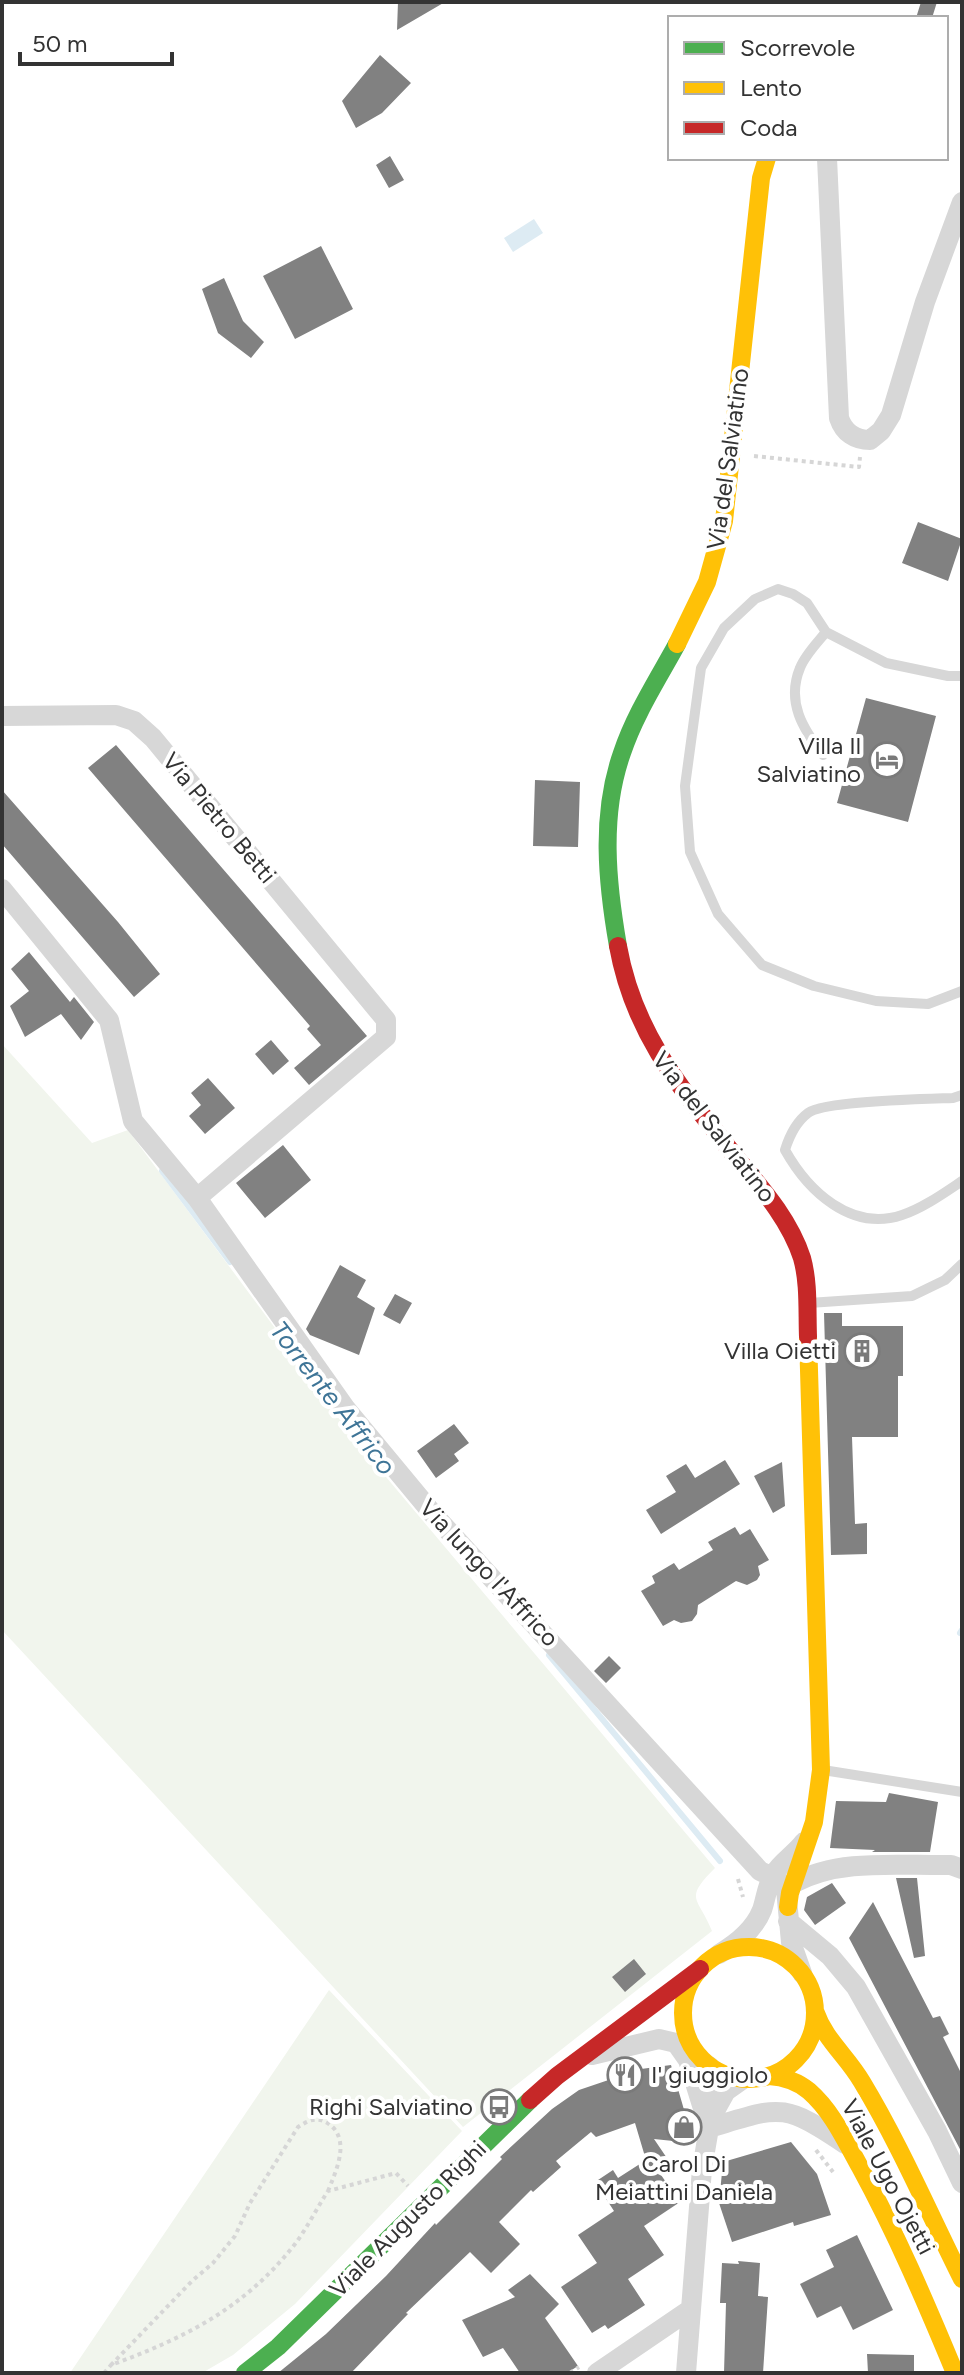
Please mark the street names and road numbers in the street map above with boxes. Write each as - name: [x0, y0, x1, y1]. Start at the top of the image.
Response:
- street label: Via del Salviatino: [700, 366, 755, 552]
- street label: Via Pietro Betti: [156, 747, 282, 889]
- street label: Via del Salviatino: [647, 1046, 782, 1208]
- street label: Via lungo l'Affrico: [414, 1493, 565, 1652]
- street label: Viale Ugo Ojetti: [835, 2094, 942, 2259]
- street label: Viale Augusto Righi: [323, 2134, 492, 2303]

